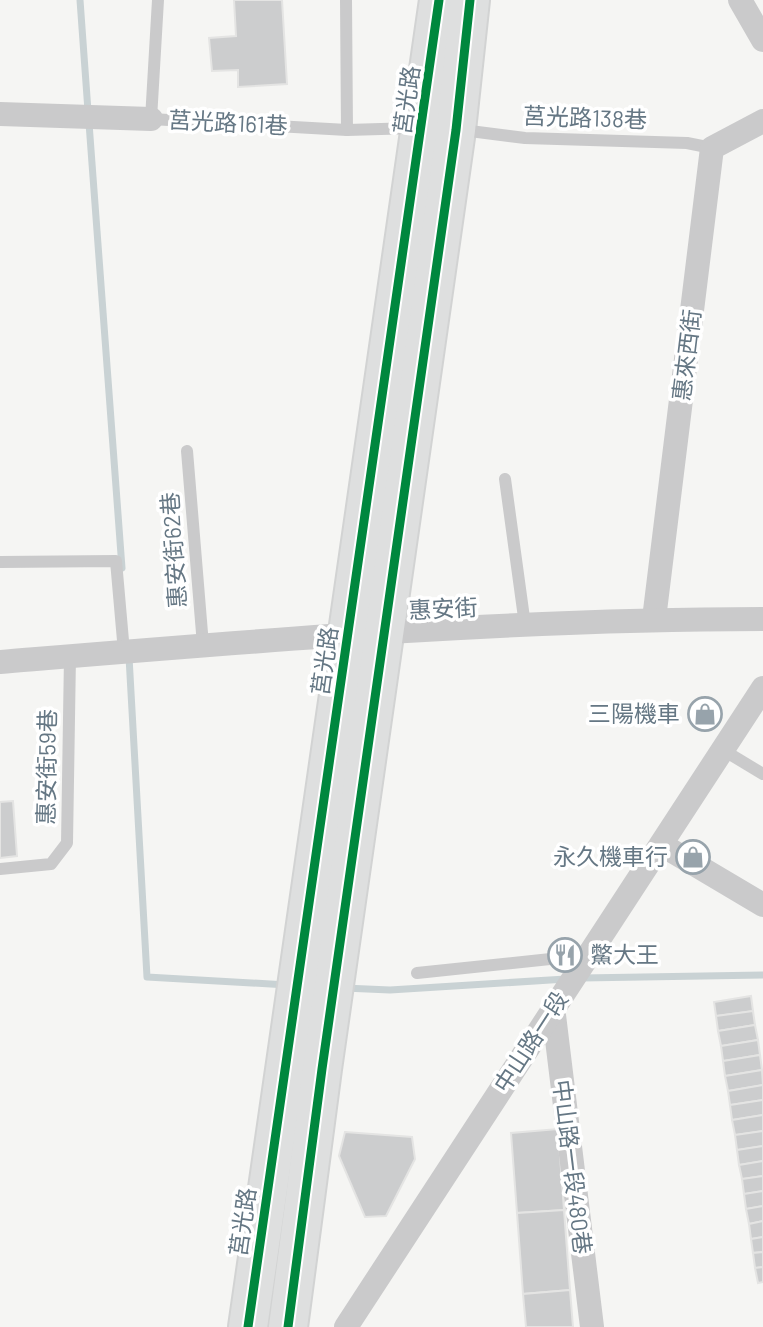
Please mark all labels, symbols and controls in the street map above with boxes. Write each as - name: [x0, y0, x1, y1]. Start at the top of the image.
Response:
- street label: 莒光路: [387, 64, 425, 136]
- street label: 莒光路138巷: [523, 101, 647, 133]
- street label: 莒光路161巷: [168, 105, 288, 139]
- street label: 惠來西街: [667, 308, 706, 402]
- street label: 惠安街62巷: [155, 491, 191, 609]
- street label: 惠安街: [408, 592, 478, 624]
- street label: 莒光路: [305, 625, 343, 697]
- shop icon: 三陽機車: [686, 695, 724, 733]
- place label: 三陽機車: [588, 699, 680, 727]
- street label: 惠安街59巷: [31, 709, 61, 825]
- shop icon: 永久機車行: [674, 838, 712, 876]
- place label: 永久機車行: [553, 842, 668, 870]
- restaurant icon: 鱉大王: [546, 936, 584, 974]
- place label: 鱉大王: [590, 940, 659, 968]
- street label: 中山路一段: [487, 986, 573, 1097]
- street label: 中山路一段480巷: [548, 1078, 598, 1256]
- street label: 莒光路: [223, 1186, 261, 1258]

